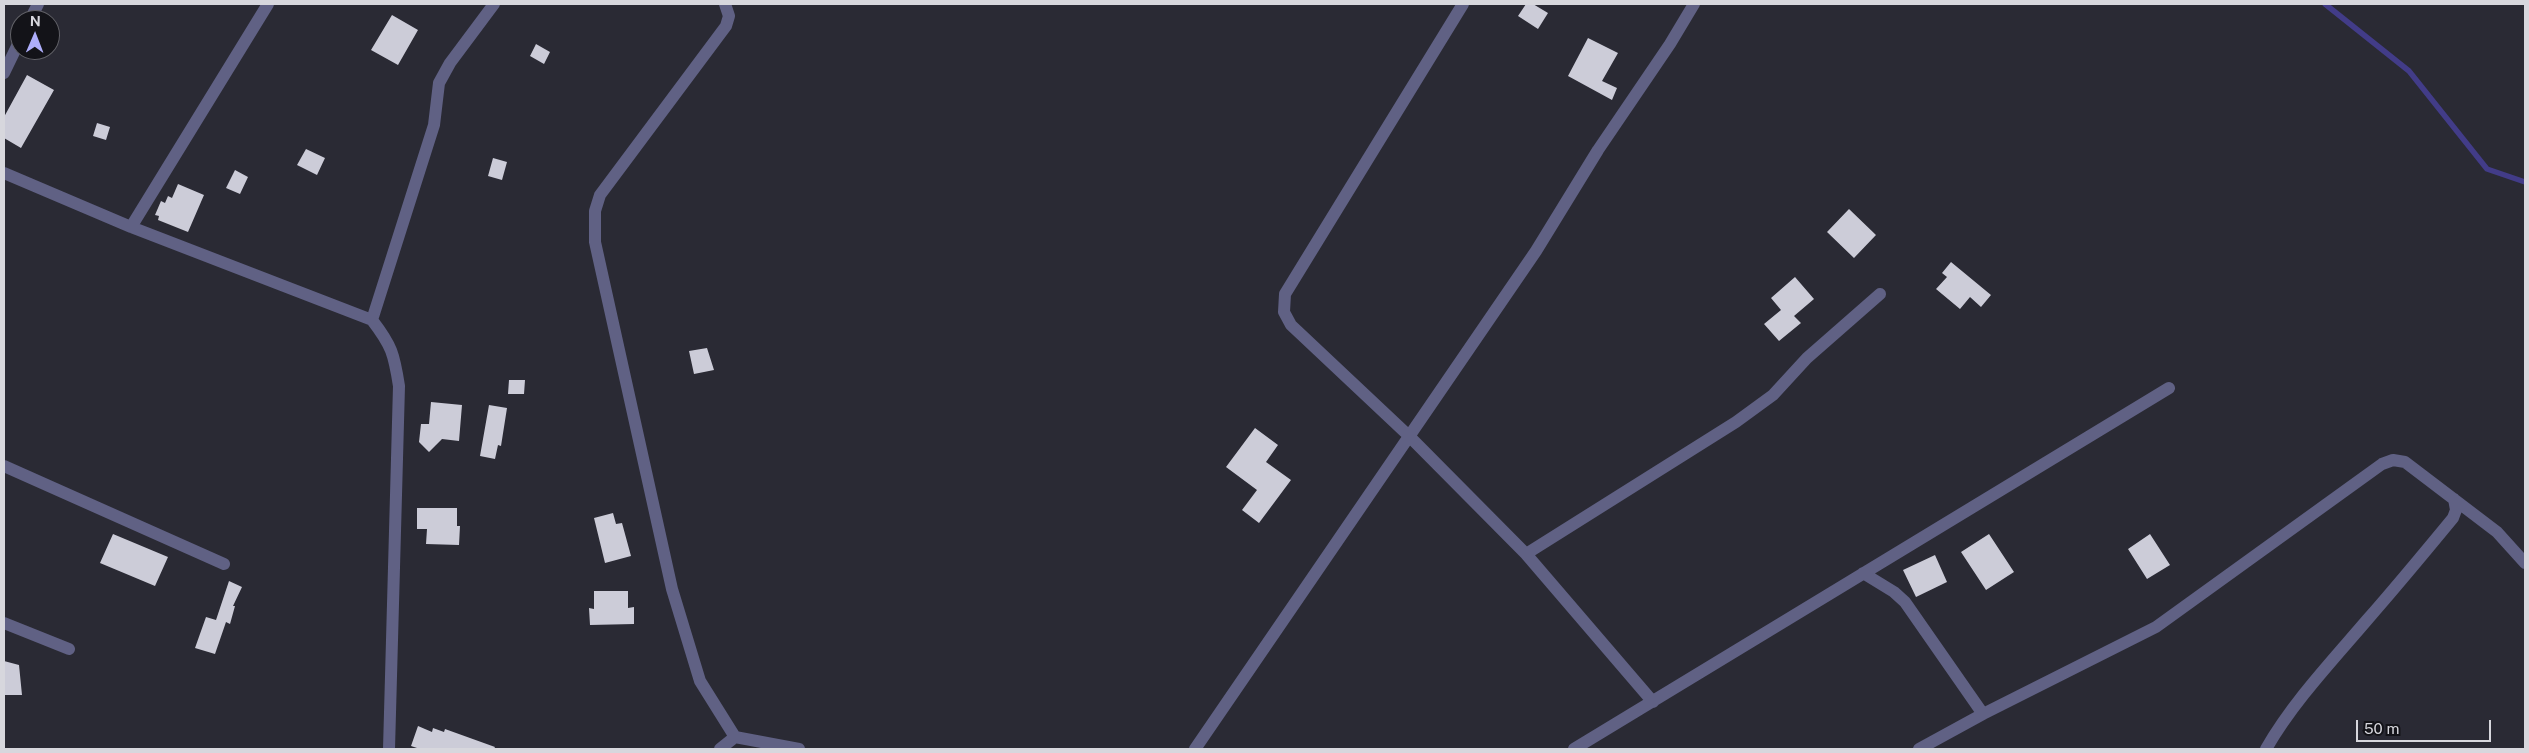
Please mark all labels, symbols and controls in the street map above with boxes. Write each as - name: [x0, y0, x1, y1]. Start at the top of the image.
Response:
- north arrow: [10, 10, 60, 60]
- text: N: [30, 13, 41, 29]
- scale bar: [2359, 710, 2494, 742]
- text: 50 m: [2364, 720, 2399, 737]

